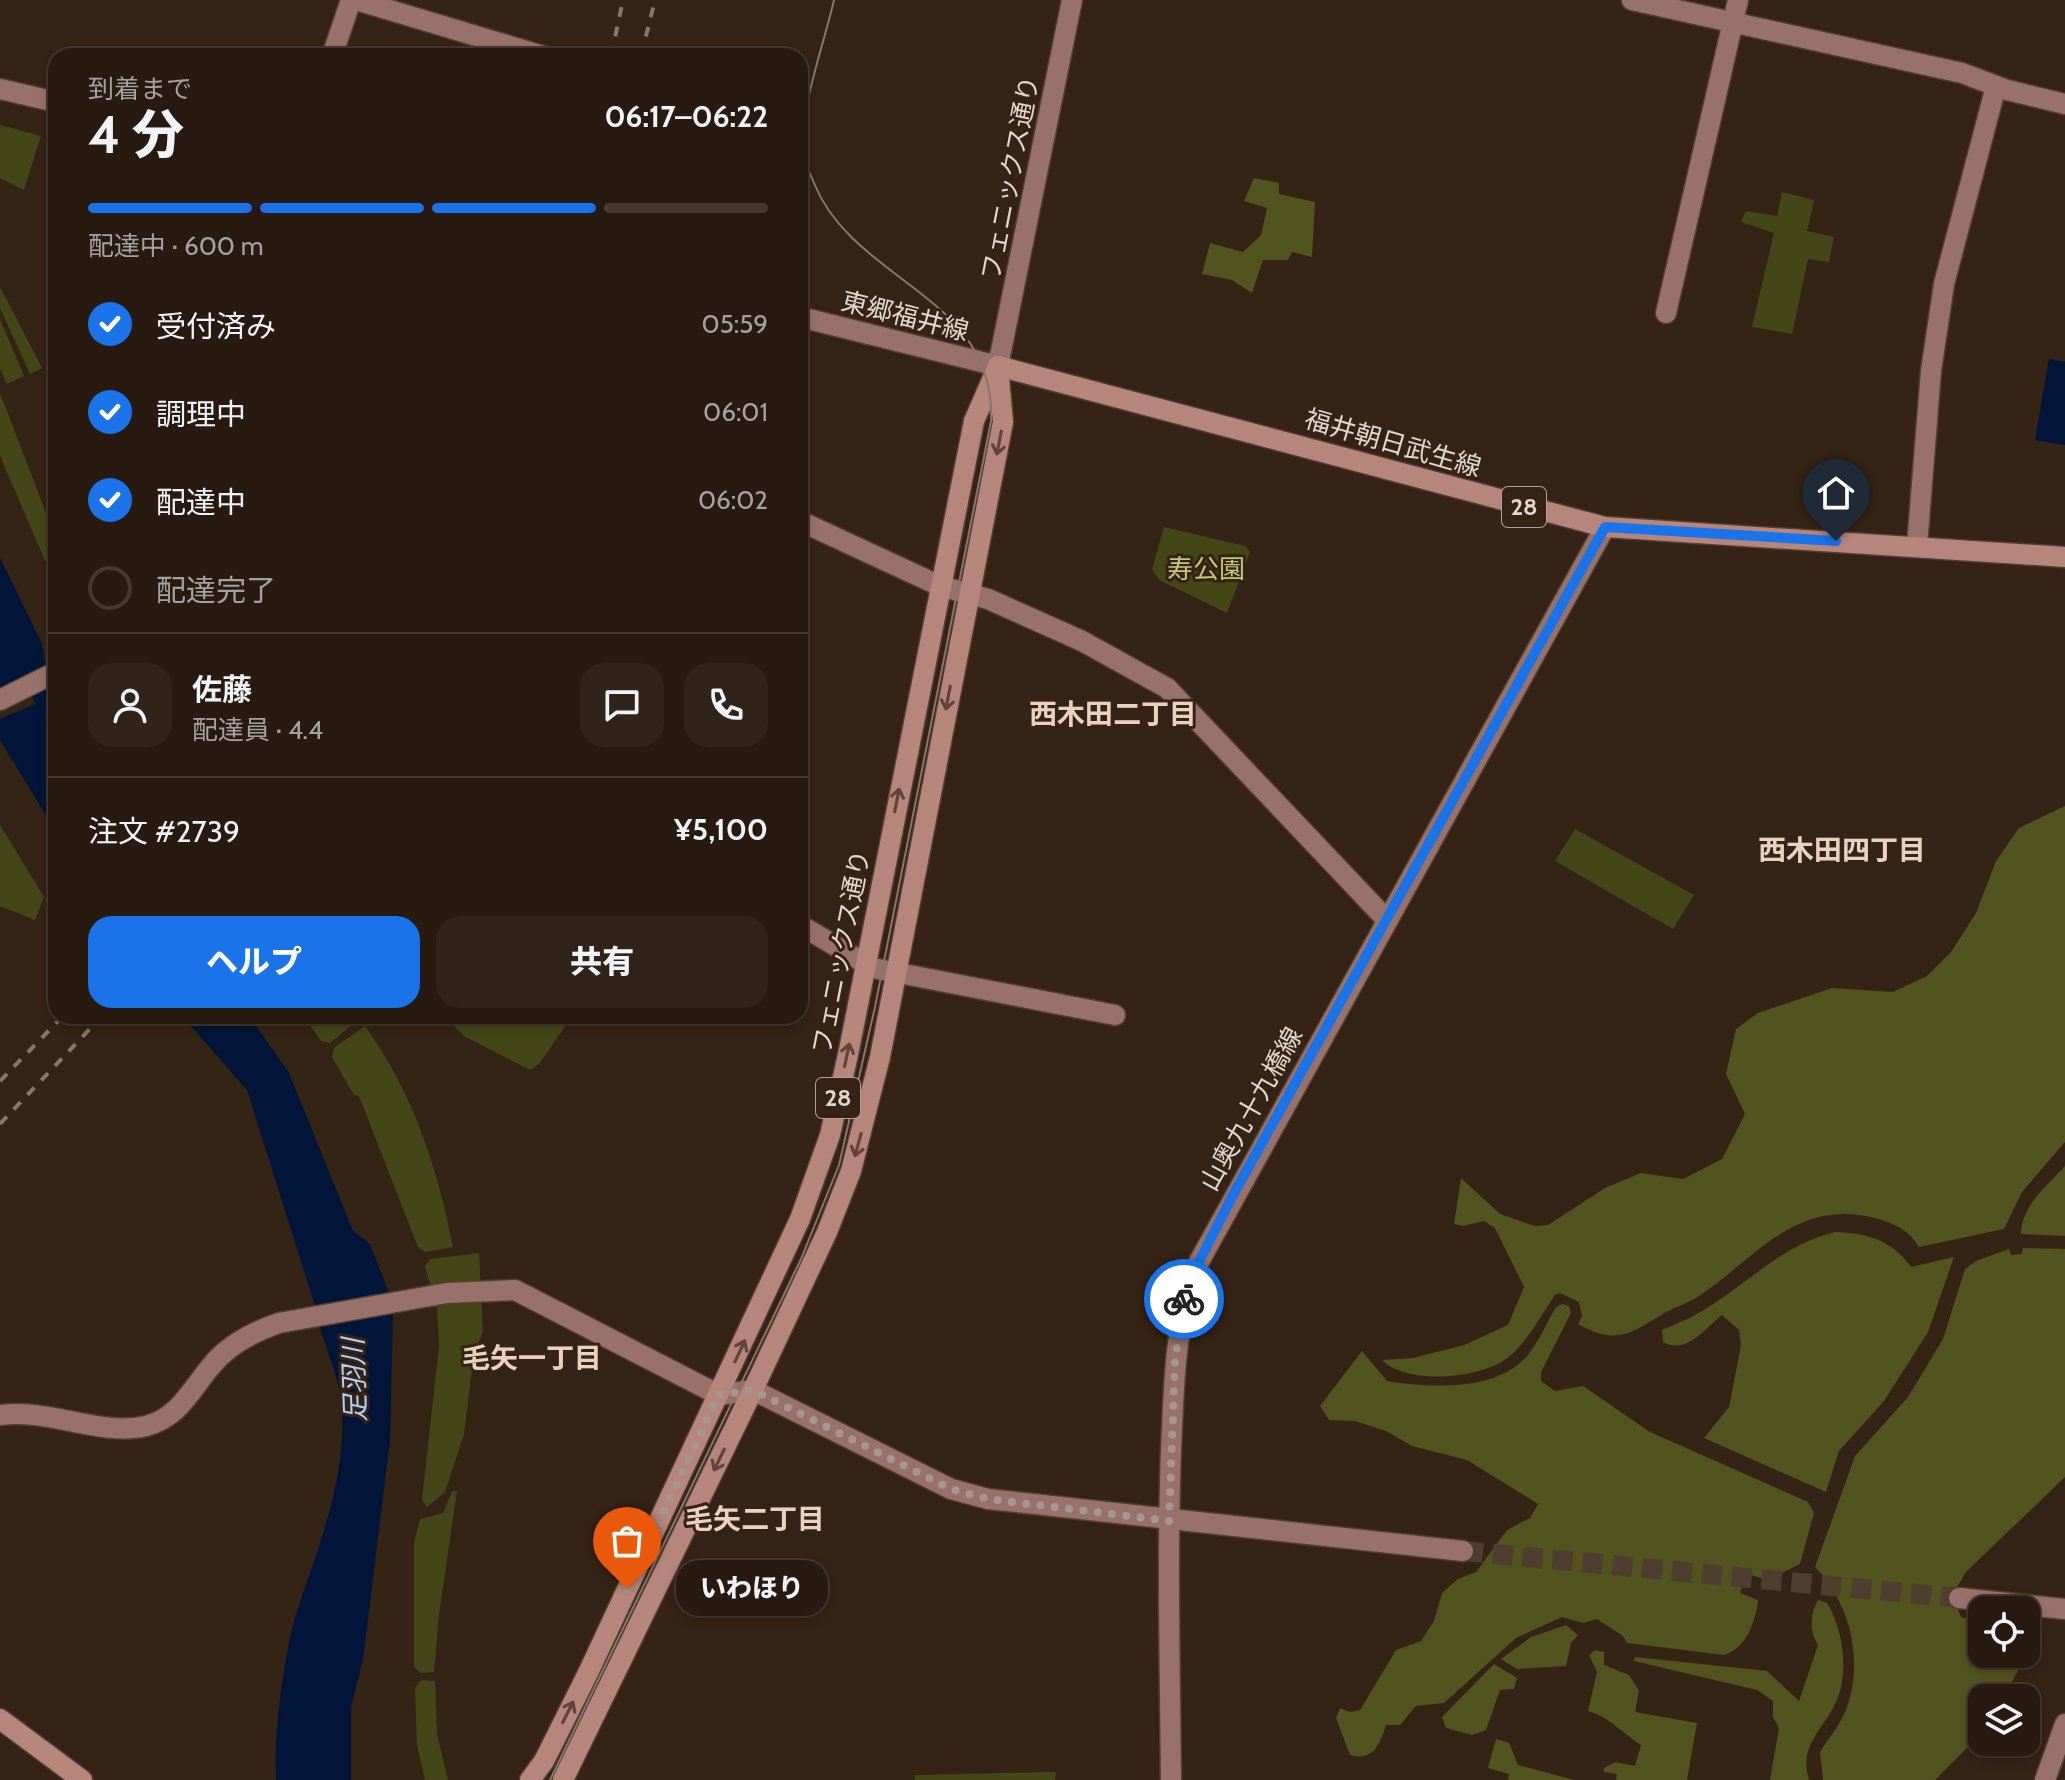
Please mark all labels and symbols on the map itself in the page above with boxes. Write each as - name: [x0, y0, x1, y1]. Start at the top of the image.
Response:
- street label: フェニックス通り: [975, 73, 1045, 283]
- street label: 東郷福井線: [838, 285, 972, 347]
- street label: 福井朝日武生線: [1301, 403, 1485, 483]
- one-way arrow: [990, 430, 1005, 456]
- pin: [1802, 459, 1870, 541]
- road number: 28: [1502, 487, 1546, 527]
- park label: 寿公園: [1167, 553, 1245, 585]
- one-way arrow: [939, 685, 954, 711]
- district label: 西木田二丁目: [1029, 697, 1197, 731]
- one-way arrow: [891, 788, 906, 813]
- district label: 西木田四丁目: [1758, 833, 1926, 867]
- street label: フェニックス通り: [806, 847, 876, 1057]
- street label: 山奥九十九橋線: [1193, 1022, 1309, 1196]
- one-way arrow: [841, 1043, 856, 1069]
- road number: 28: [816, 1078, 860, 1118]
- one-way arrow: [850, 1132, 865, 1158]
- courier: [1144, 1259, 1224, 1339]
- water label: 足羽川: [335, 1334, 372, 1423]
- one-way arrow: [733, 1339, 748, 1364]
- district label: 毛矢一丁目: [462, 1341, 602, 1375]
- one-way arrow: [711, 1447, 726, 1471]
- district label: 毛矢二丁目: [685, 1502, 825, 1536]
- pin: [593, 1507, 661, 1589]
- callout: いわほり: [675, 1561, 827, 1617]
- one-way arrow: [561, 1701, 577, 1725]

